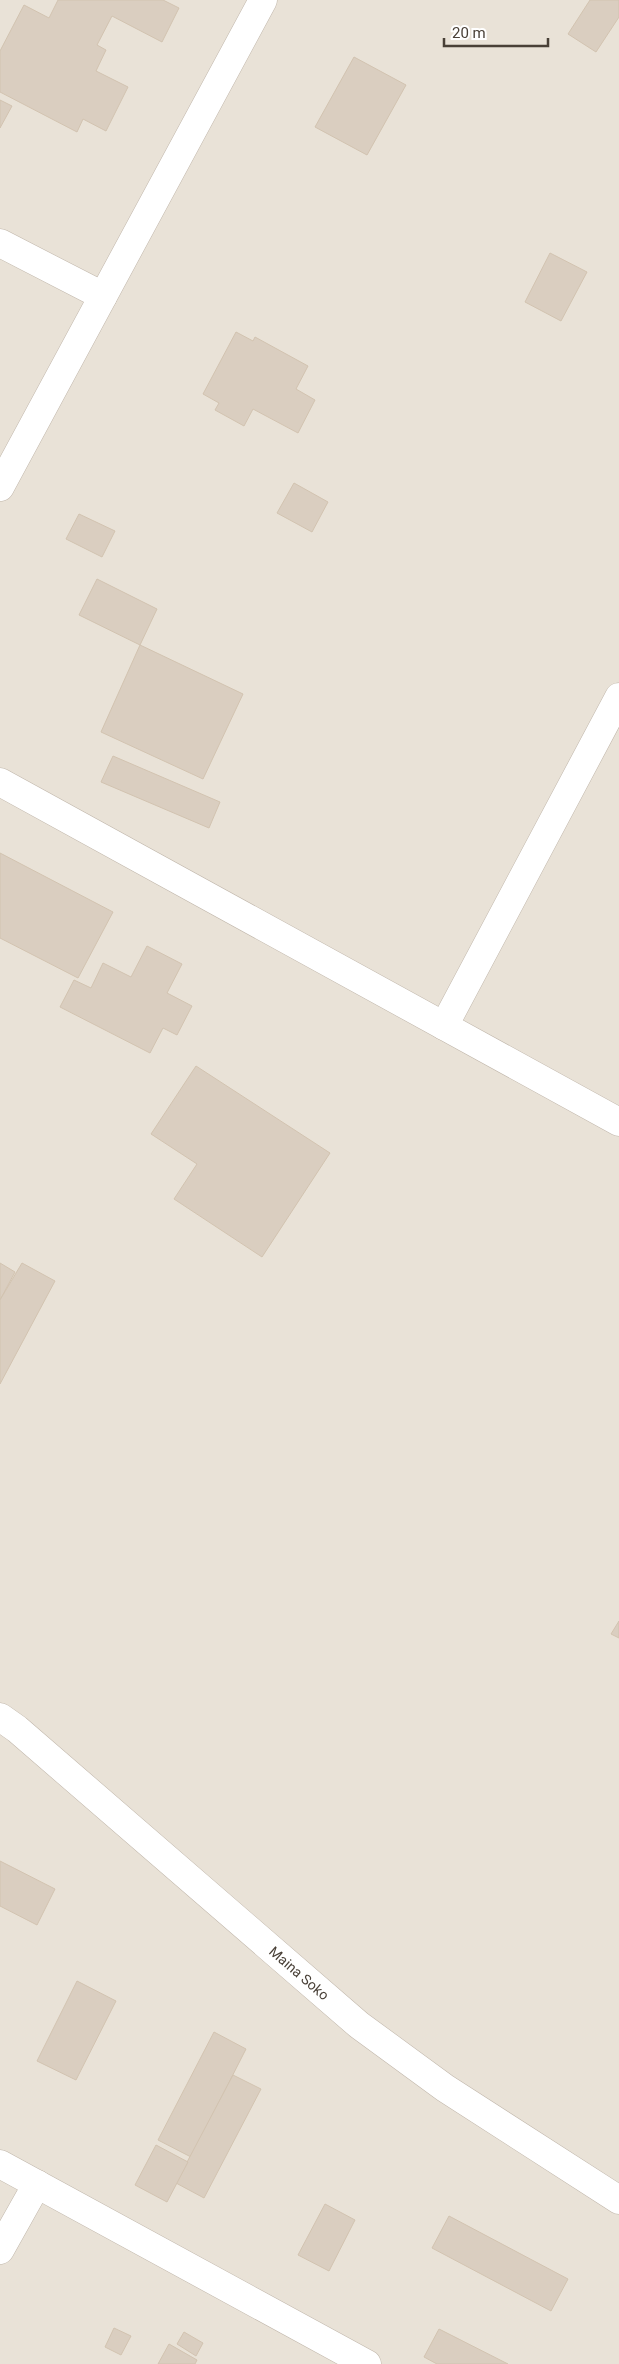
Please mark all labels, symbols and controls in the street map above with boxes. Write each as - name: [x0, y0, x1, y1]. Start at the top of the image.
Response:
- scale bar: [444, 15, 548, 47]
- text: 20 m: [452, 24, 486, 42]
- street label: Maina Soko: [266, 1943, 332, 2003]

